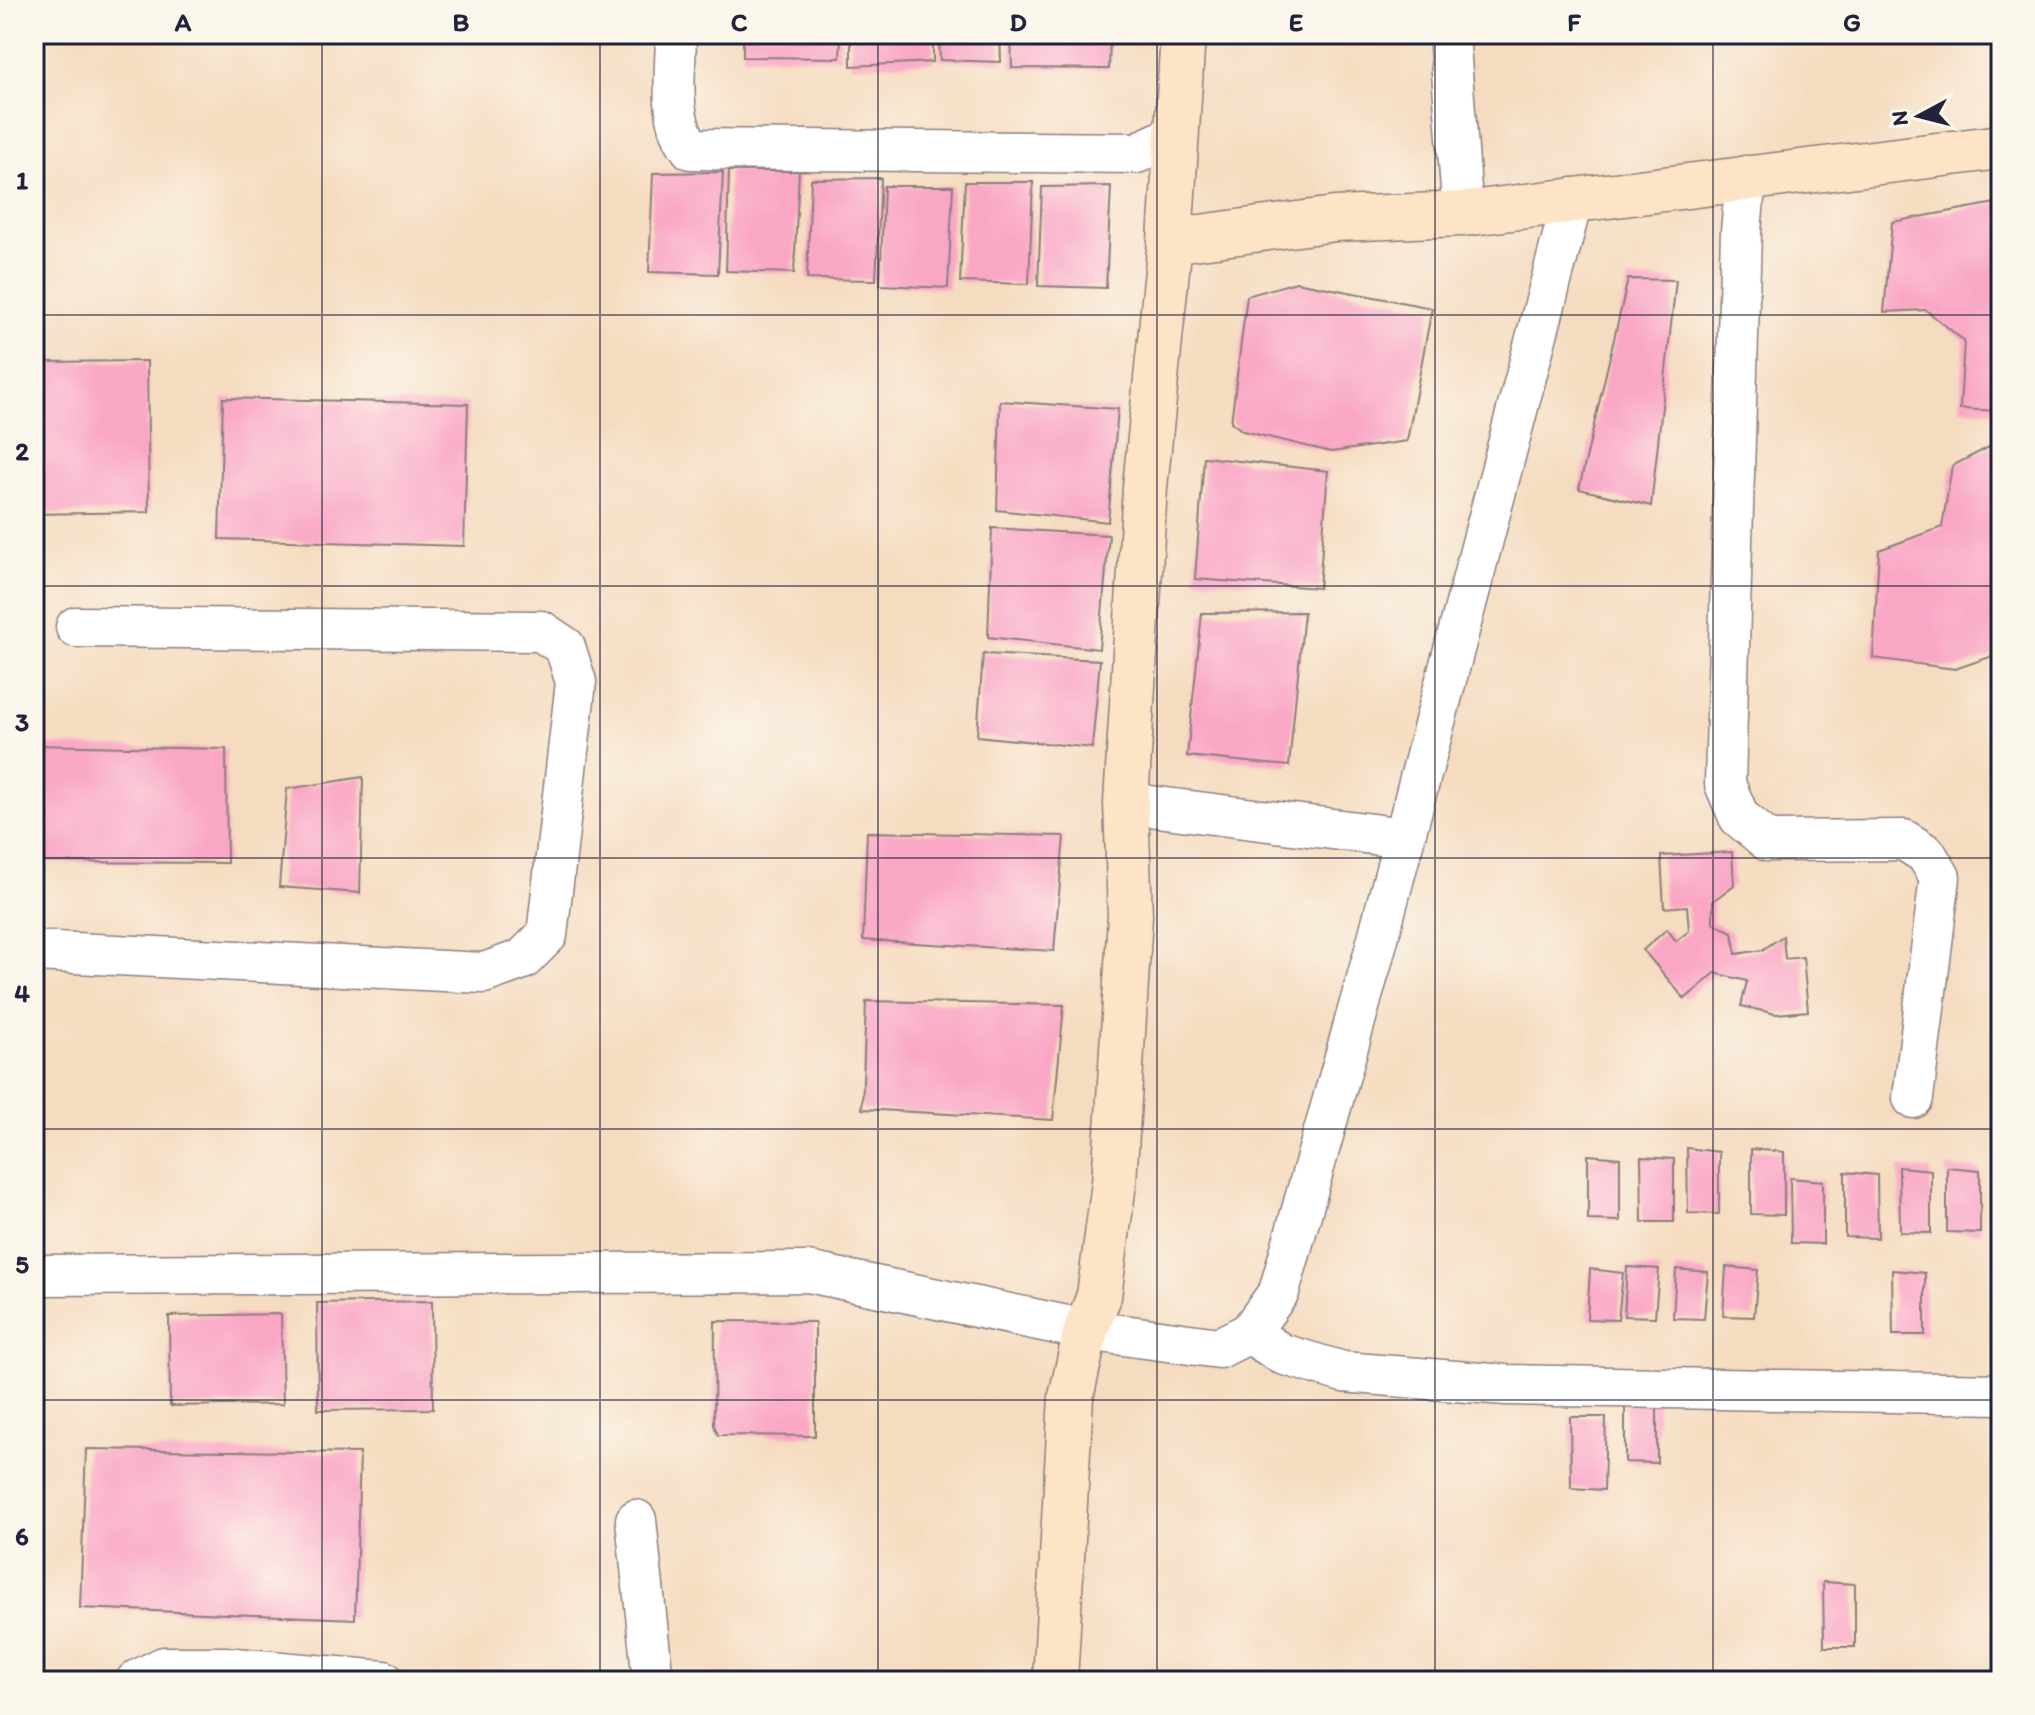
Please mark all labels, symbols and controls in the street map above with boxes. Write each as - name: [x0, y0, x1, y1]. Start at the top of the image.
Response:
- text: A: [174, 6, 192, 38]
- text: B: [453, 6, 470, 38]
- text: C: [731, 6, 748, 38]
- text: D: [1009, 6, 1027, 38]
- text: E: [1289, 6, 1303, 38]
- text: F: [1567, 6, 1581, 38]
- text: G: [1843, 6, 1861, 38]
- north arrow: [1879, 76, 1959, 156]
- text: N: [1885, 109, 1914, 127]
- text: 1: [16, 164, 28, 196]
- text: 2: [15, 435, 29, 467]
- text: 3: [15, 706, 29, 738]
- text: 4: [14, 977, 30, 1009]
- text: 5: [15, 1248, 29, 1280]
- text: 6: [15, 1520, 29, 1552]

